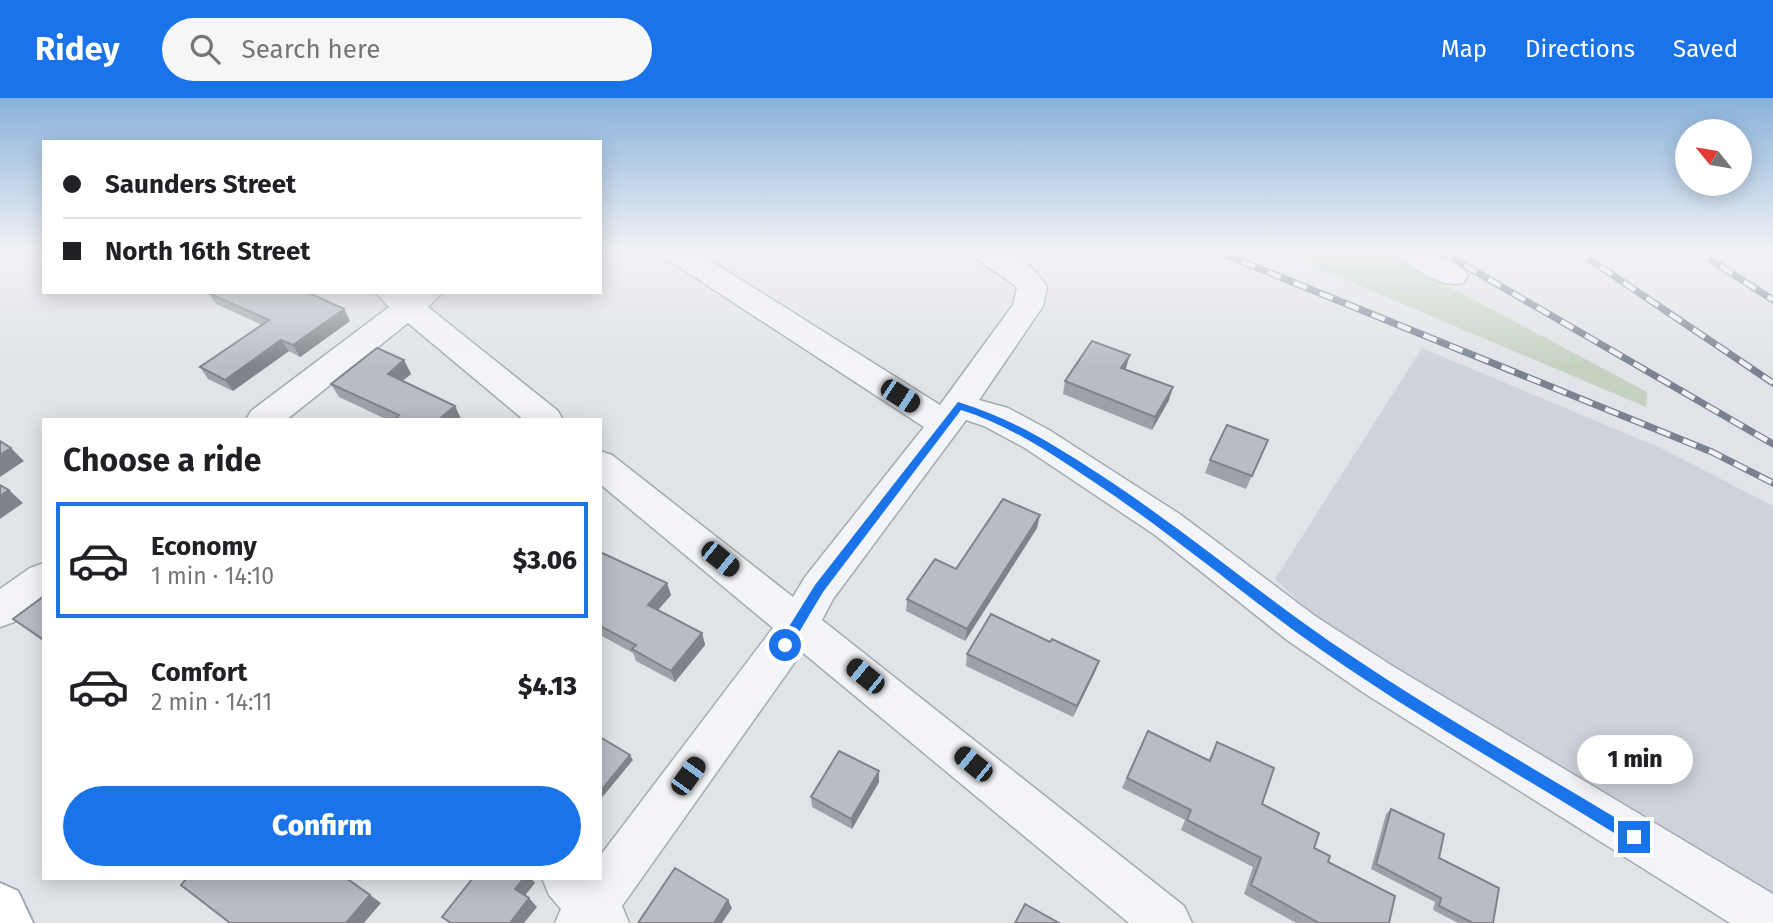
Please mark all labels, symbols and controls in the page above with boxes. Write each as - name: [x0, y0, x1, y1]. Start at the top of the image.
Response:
- search box: [162, 18, 652, 81]
- text: Ridey: [35, 29, 120, 69]
- icon: search: [186, 30, 224, 68]
- text: Search here: [242, 34, 380, 65]
- text: Map: [1441, 35, 1487, 63]
- text: Directions: [1525, 35, 1635, 63]
- text: Saved: [1673, 35, 1738, 63]
- north arrow: [1675, 119, 1752, 196]
- map controls: [1675, 119, 1752, 196]
- text: Saunders Street: [105, 169, 296, 200]
- text: North 16th Street: [105, 236, 310, 267]
- car: [877, 376, 924, 416]
- text: Choose a ride: [63, 441, 261, 479]
- icon: car: [67, 529, 130, 592]
- text: Economy: [151, 531, 257, 562]
- car: [698, 538, 743, 580]
- text: $3.06: [513, 545, 577, 576]
- text: 1 min · 14:10: [151, 562, 274, 590]
- route start: [769, 629, 801, 661]
- icon: car: [67, 655, 130, 718]
- car: [843, 655, 888, 697]
- text: Comfort: [151, 657, 247, 688]
- text: $4.13: [518, 671, 577, 702]
- text: 2 min · 14:11: [151, 688, 272, 716]
- callout: 1 min: [1576, 736, 1692, 784]
- car: [951, 743, 996, 785]
- text: 1 min: [1607, 745, 1663, 773]
- car: [668, 753, 709, 799]
- button: Confirm: [63, 786, 581, 866]
- route end: [1618, 821, 1650, 853]

